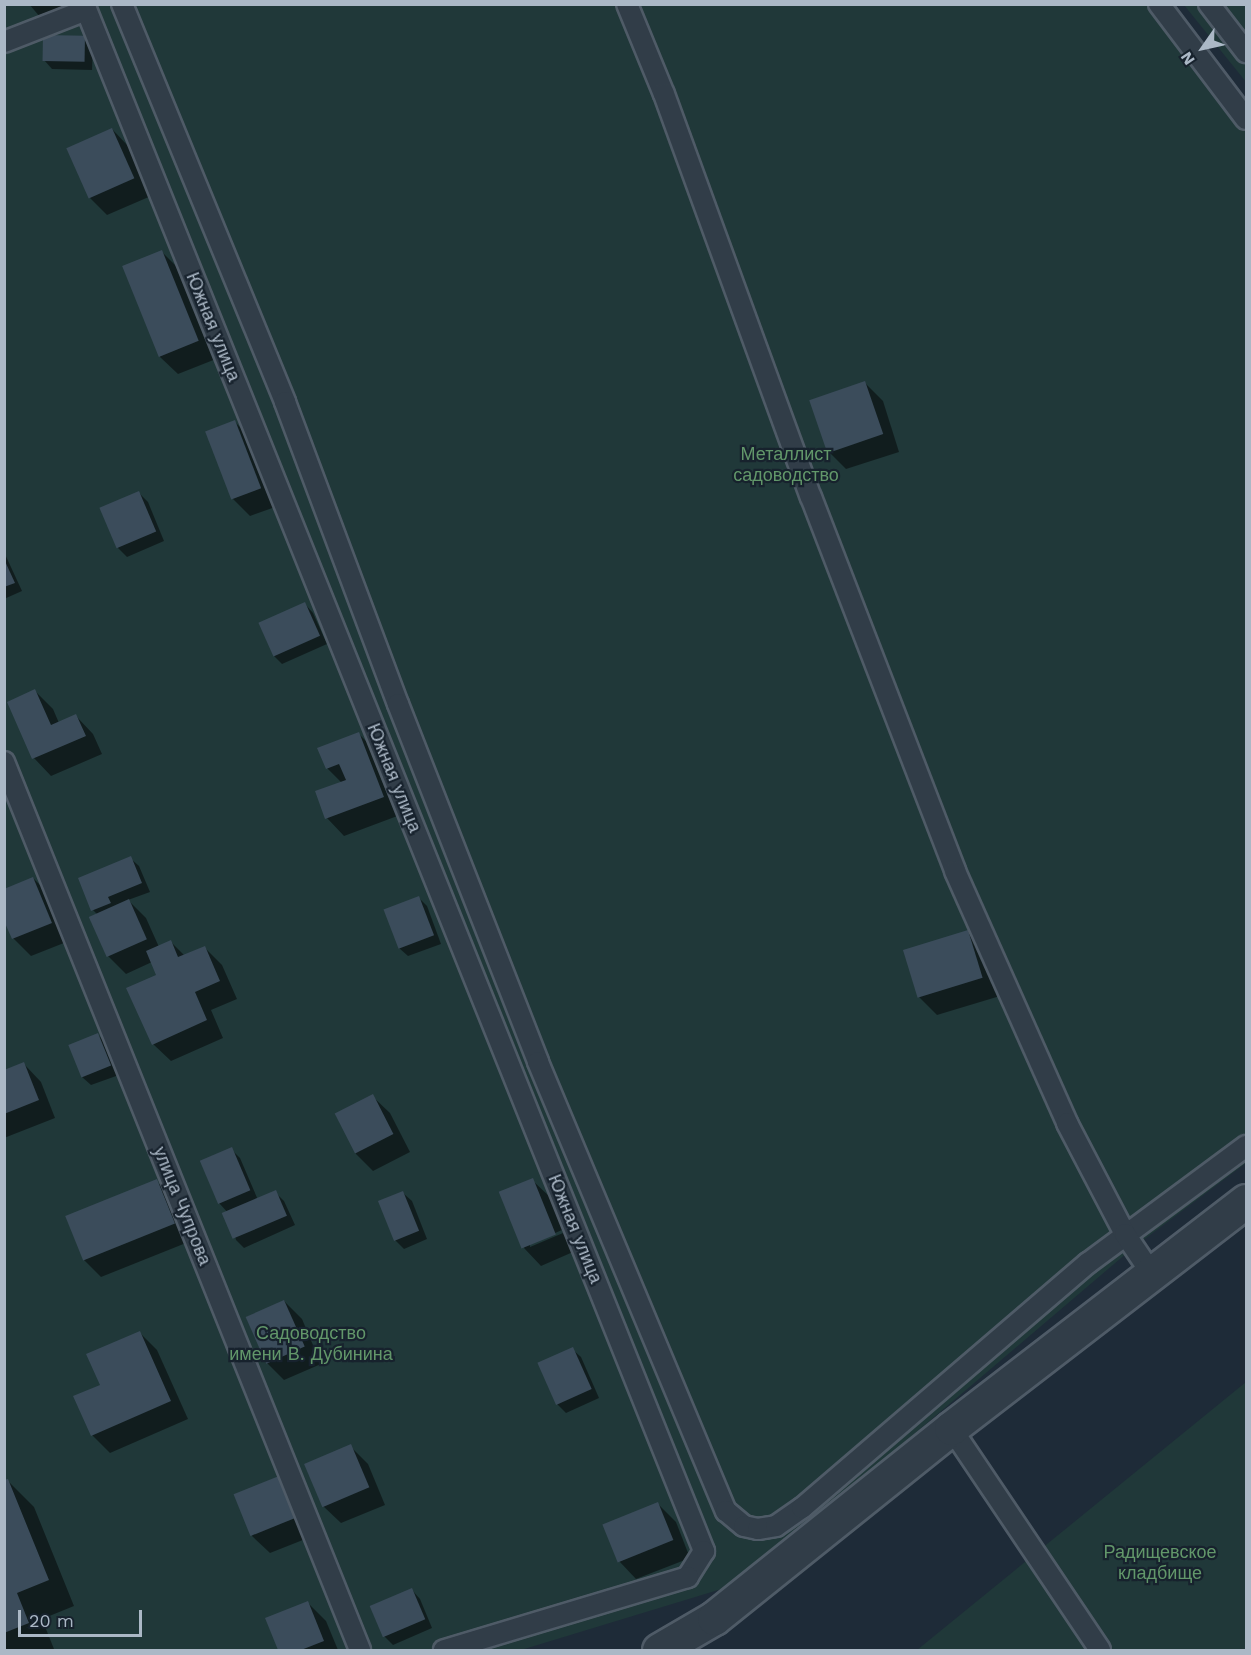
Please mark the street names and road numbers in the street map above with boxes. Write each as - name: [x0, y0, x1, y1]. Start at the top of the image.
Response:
- street label: Южная улица: [181, 269, 245, 385]
- street label: Южная улица: [362, 720, 426, 836]
- street label: улица Чупрова: [148, 1144, 216, 1268]
- street label: Южная улица: [543, 1171, 607, 1287]

